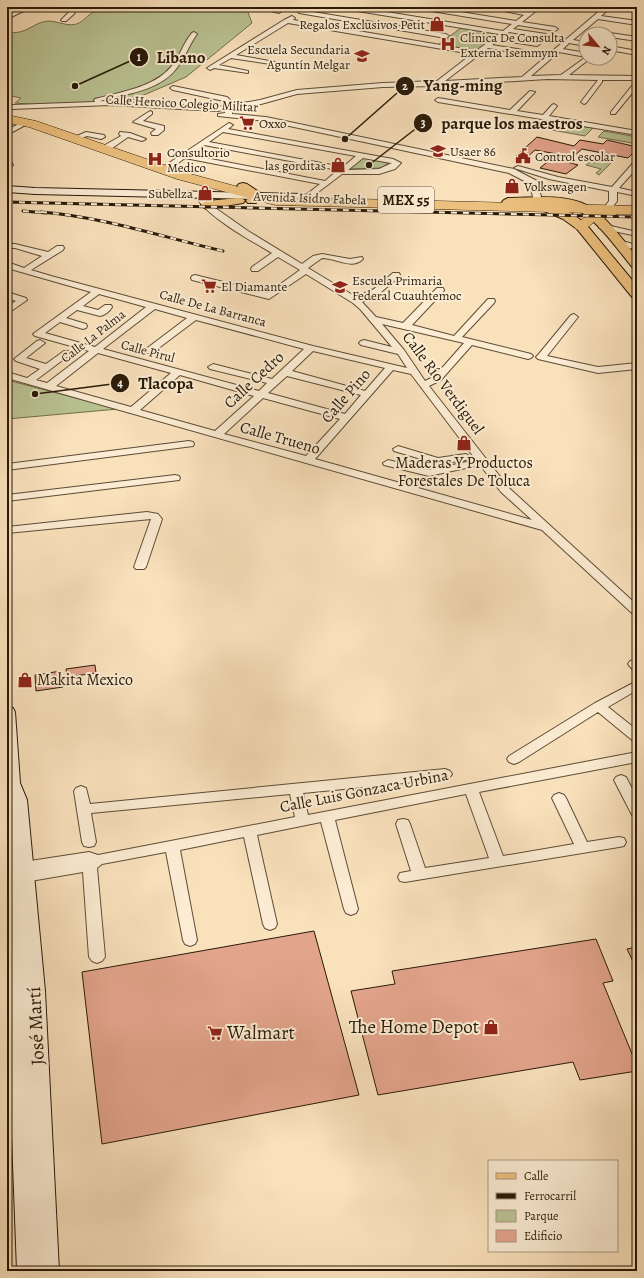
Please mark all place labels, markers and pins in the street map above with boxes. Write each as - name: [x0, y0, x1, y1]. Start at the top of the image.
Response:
- shop icon: Regalos Exclusivos Petit: [428, 15, 446, 33]
- place label: Regalos Exclusivos Petit: [299, 16, 426, 33]
- place label: Clinica De Consulta Externa Isemmym: [460, 29, 565, 61]
- hospital icon: Clinica De Consulta Externa Isemmym: [439, 35, 457, 53]
- place label: Escuela Secundaria Aguntín Melgar: [247, 41, 350, 73]
- callout: Libano: [129, 43, 214, 72]
- school or university icon: Escuela Secundaria Aguntín Melgar: [353, 47, 371, 65]
- callout: Yang-ming: [395, 71, 510, 100]
- callout: parque los maestros: [413, 108, 591, 137]
- supermarket icon: Oxxo: [238, 114, 256, 132]
- place label: Oxxo: [259, 115, 287, 132]
- school or university icon: Usaer 86: [429, 142, 447, 160]
- place label: Usaer 86: [450, 143, 496, 160]
- place label: Consultorio Medico: [167, 144, 230, 176]
- public building icon: Control escolar: [514, 147, 532, 165]
- place label: Control escolar: [535, 148, 615, 165]
- hospital icon: Consultorio Medico: [146, 150, 164, 168]
- shop icon: las gorditas: [329, 156, 347, 174]
- place label: las gorditas: [265, 157, 326, 174]
- shop icon: Volkswagen: [503, 177, 521, 195]
- place label: Volkswagen: [523, 178, 587, 195]
- shop icon: Subellza: [196, 184, 214, 202]
- place label: Subellza: [148, 185, 193, 202]
- place label: Escuela Primaria Federal Cuauhtemoc: [352, 272, 462, 304]
- supermarket icon: El Diamante: [200, 277, 218, 295]
- place label: El Diamante: [221, 278, 288, 295]
- school or university icon: Escuela Primaria Federal Cuauhtemoc: [331, 278, 349, 296]
- callout: Tlacopa: [110, 369, 202, 398]
- shop icon: Maderas Y Productos Forestales De Toluca: [455, 434, 473, 452]
- place label: Maderas Y Productos Forestales De Toluca: [395, 452, 533, 492]
- place label: Makita Mexico: [37, 669, 133, 691]
- shop icon: Makita Mexico: [16, 671, 34, 689]
- place label: The Home Depot: [349, 1014, 479, 1040]
- shop icon: The Home Depot: [482, 1018, 500, 1036]
- place label: Walmart: [226, 1020, 295, 1046]
- supermarket icon: Walmart: [206, 1024, 224, 1042]

